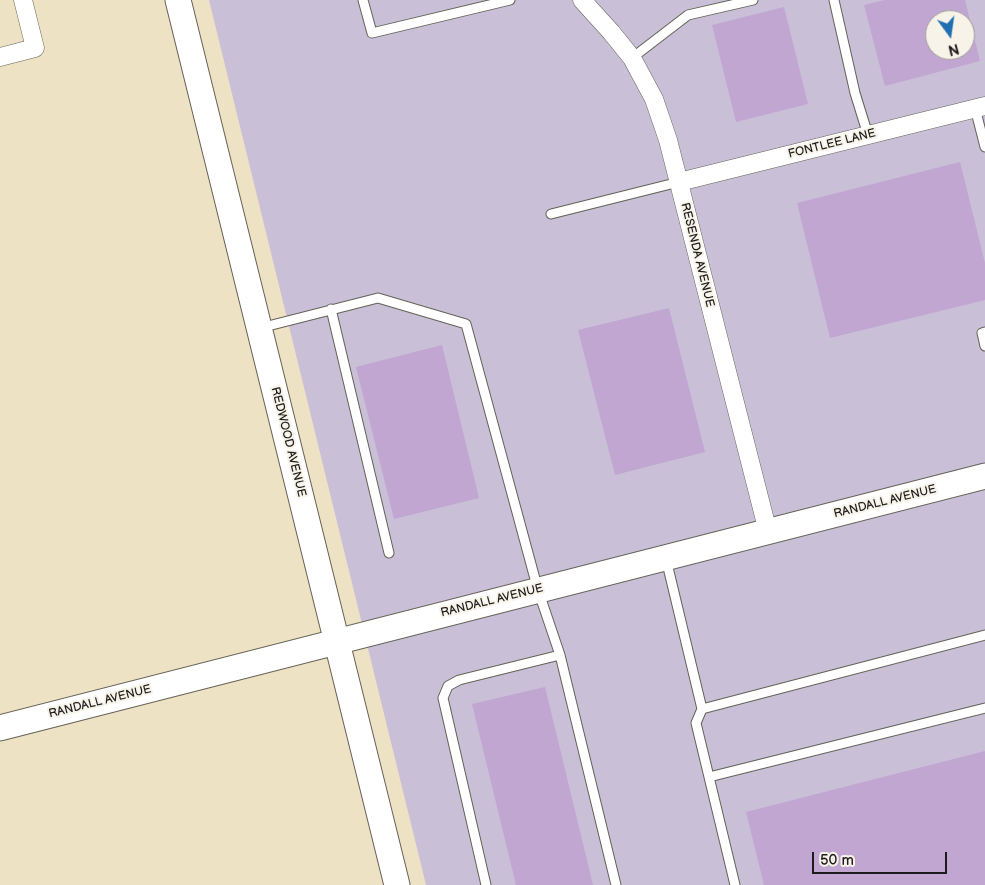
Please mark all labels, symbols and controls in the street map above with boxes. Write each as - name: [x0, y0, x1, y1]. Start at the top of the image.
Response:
- north arrow: [925, 10, 975, 60]
- text: N: [946, 40, 961, 59]
- street label: FONTLEE LANE: [787, 126, 877, 162]
- street label: RESENDA AVENUE: [677, 201, 717, 309]
- street label: REDWOOD AVENUE: [267, 386, 309, 498]
- street label: RANDALL AVENUE: [832, 482, 938, 522]
- street label: RANDALL AVENUE: [439, 581, 545, 621]
- street label: RANDALL AVENUE: [47, 682, 153, 722]
- scale bar: [815, 842, 950, 874]
- text: 50 m: [820, 851, 854, 870]

